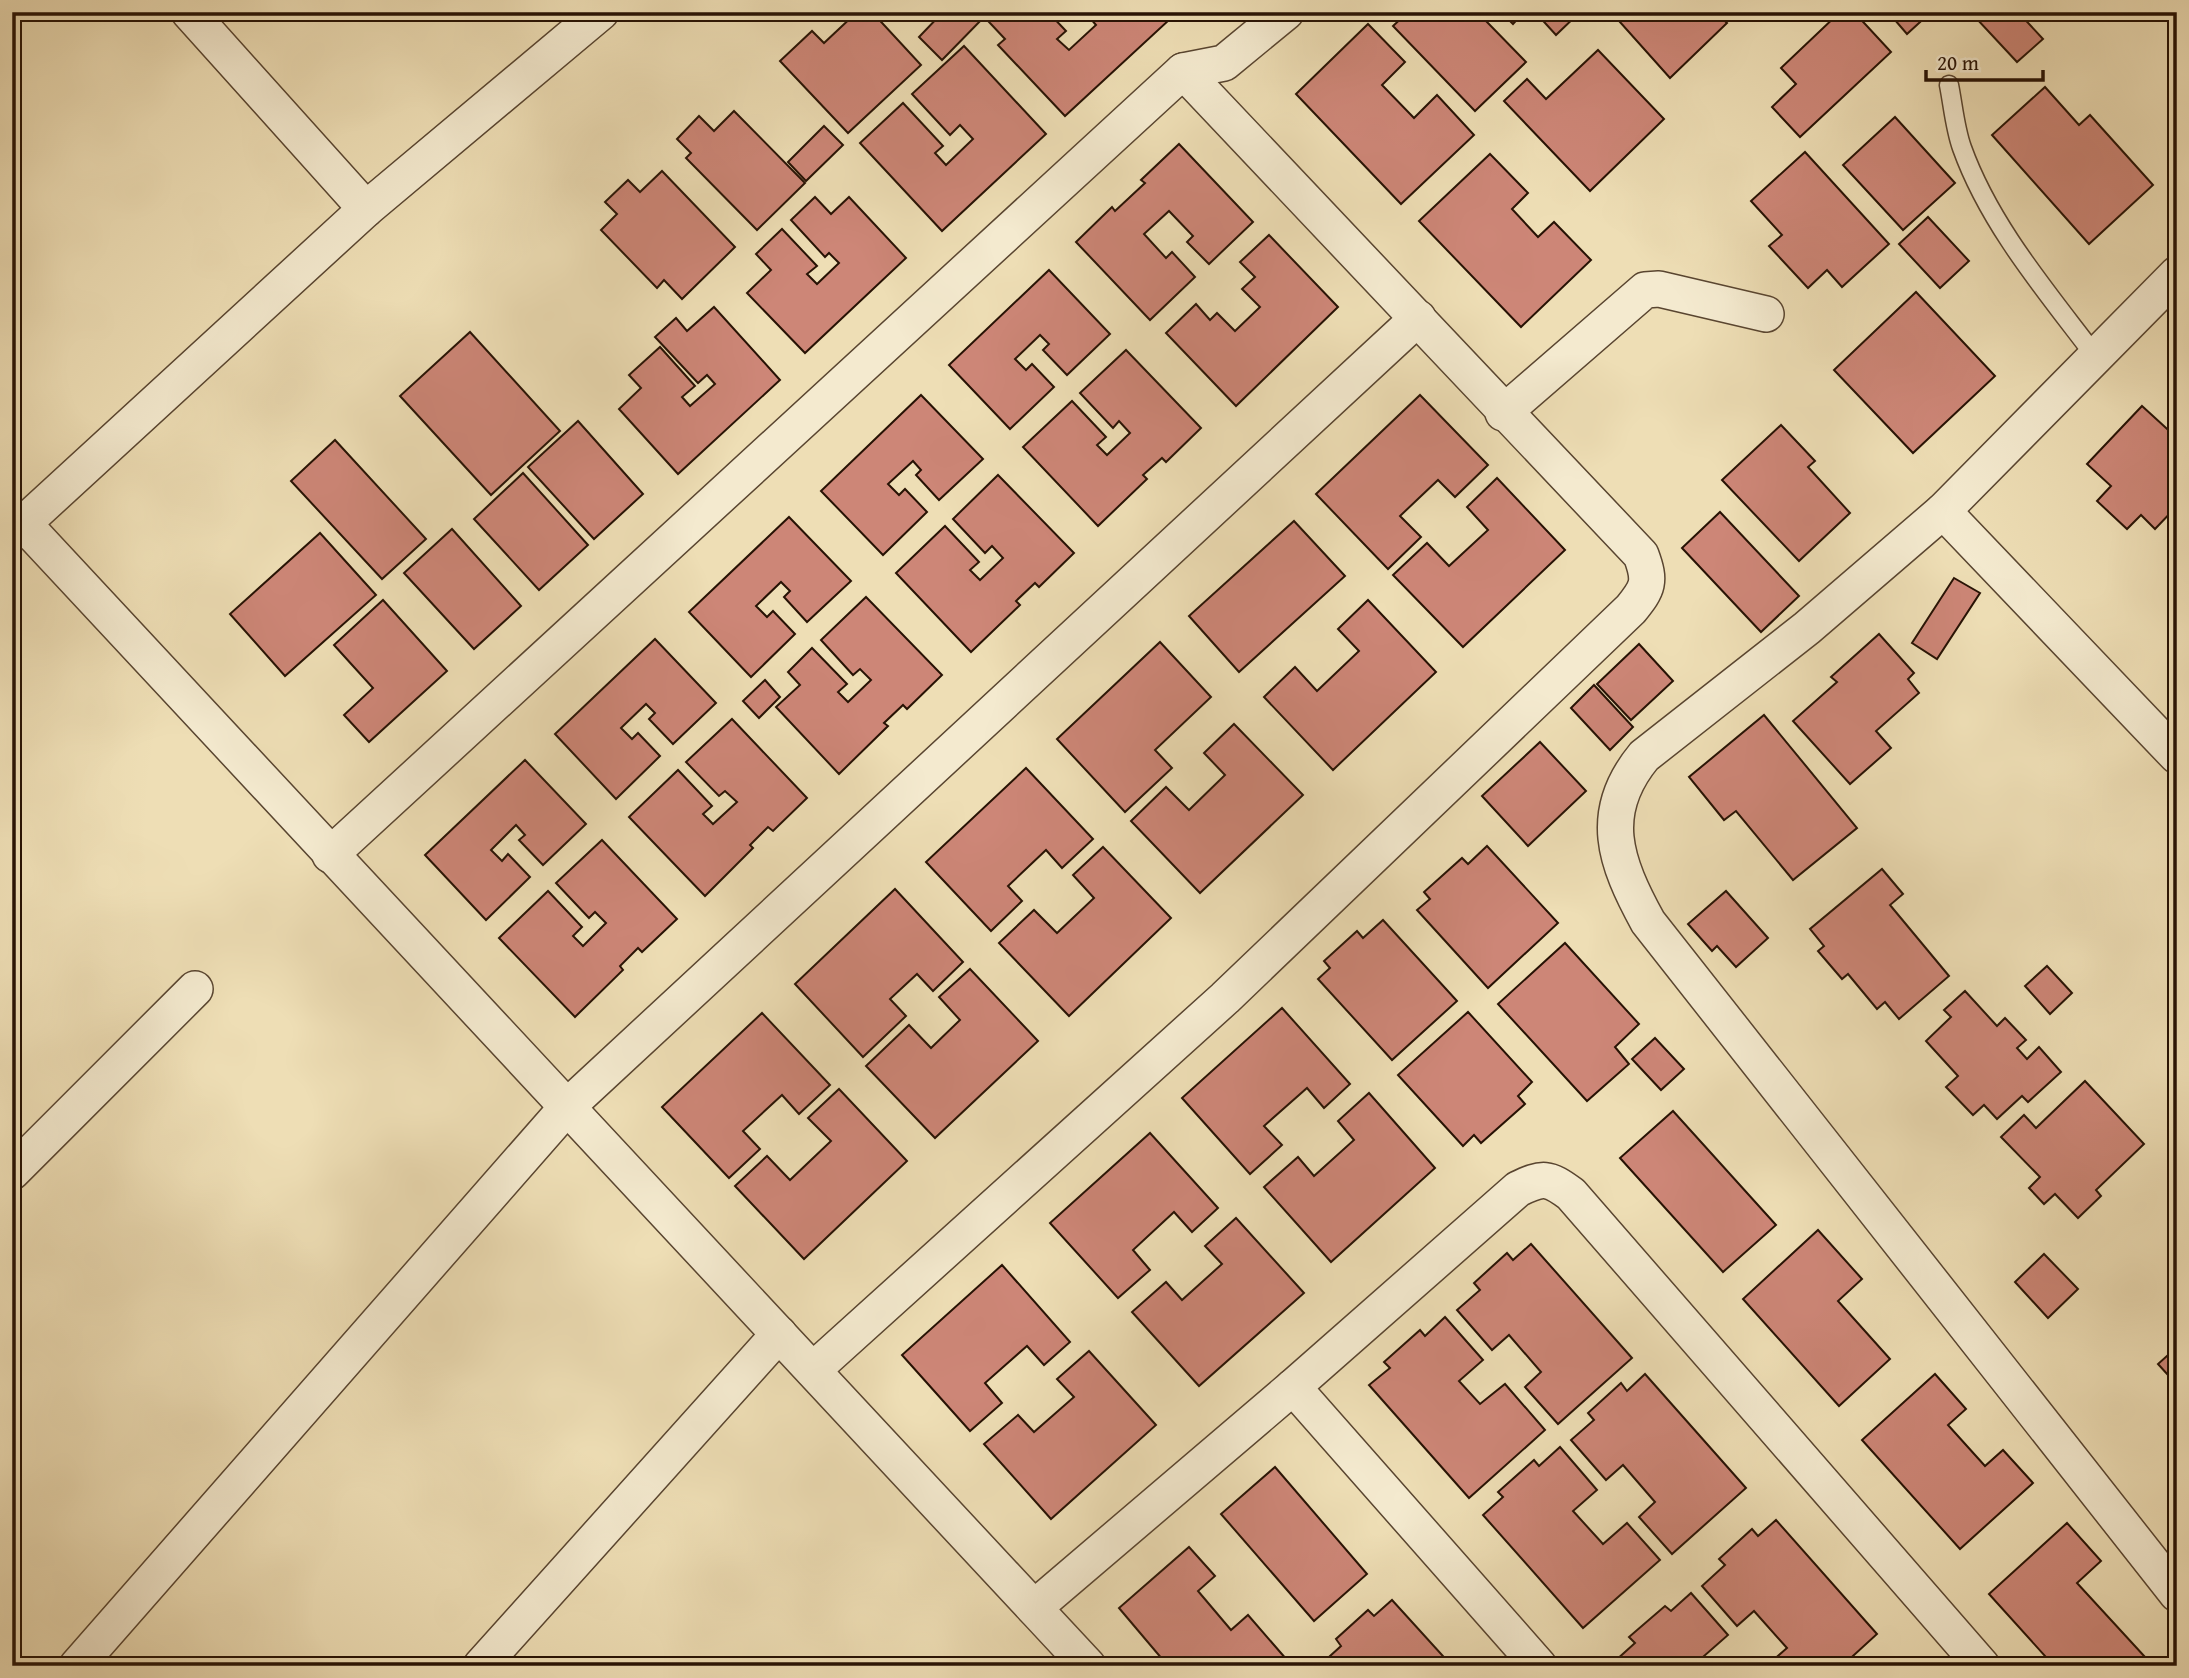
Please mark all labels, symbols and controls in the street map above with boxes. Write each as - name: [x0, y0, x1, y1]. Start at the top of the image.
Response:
- scale bar: [1926, 38, 2044, 82]
- text: 20 m: [1937, 47, 1979, 78]

